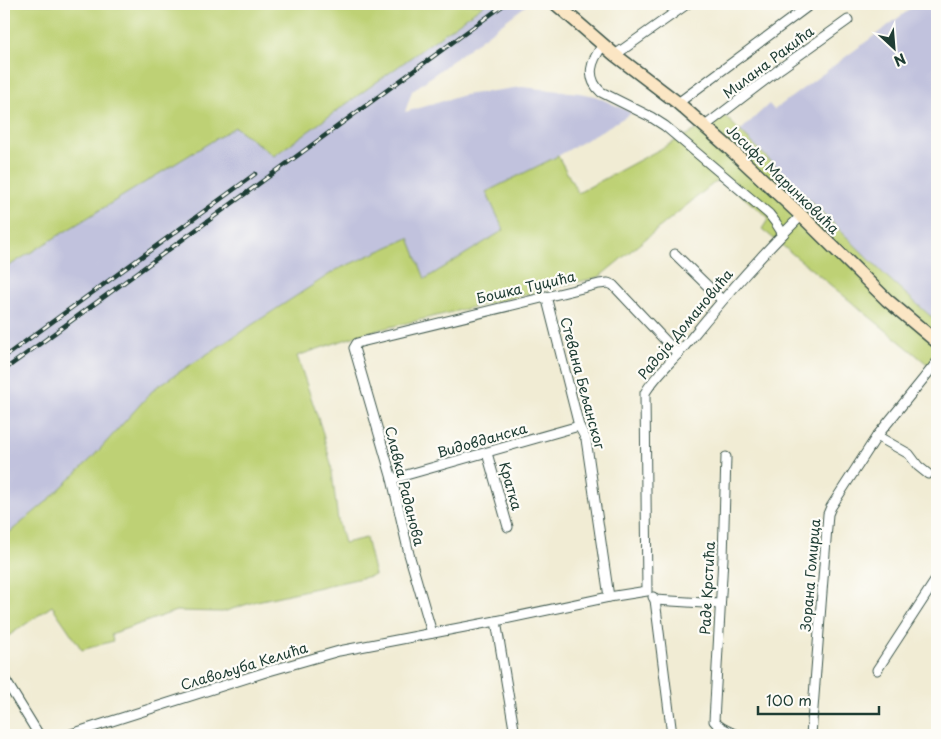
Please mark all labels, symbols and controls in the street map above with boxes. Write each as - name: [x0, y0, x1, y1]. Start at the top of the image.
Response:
- street label: Милана Ракића: [718, 21, 818, 103]
- north arrow: [868, 22, 918, 72]
- text: N: [890, 48, 910, 72]
- street label: Јосифа Маринковића: [722, 119, 844, 239]
- street label: Радоја Домановића: [632, 264, 738, 384]
- street label: Бошка Туцића: [474, 265, 578, 309]
- street label: Стевана Бељанског: [555, 315, 611, 452]
- street label: Видовданска: [435, 417, 530, 463]
- street label: Славка Раданова: [380, 424, 430, 548]
- street label: Кратка: [494, 459, 528, 513]
- street label: Зорана Гомирца: [795, 517, 825, 633]
- street label: Раде Крстића: [694, 541, 720, 635]
- street label: Славољуба Келића: [178, 637, 310, 695]
- scale bar: [758, 684, 880, 716]
- text: 100 m: [766, 688, 812, 711]

